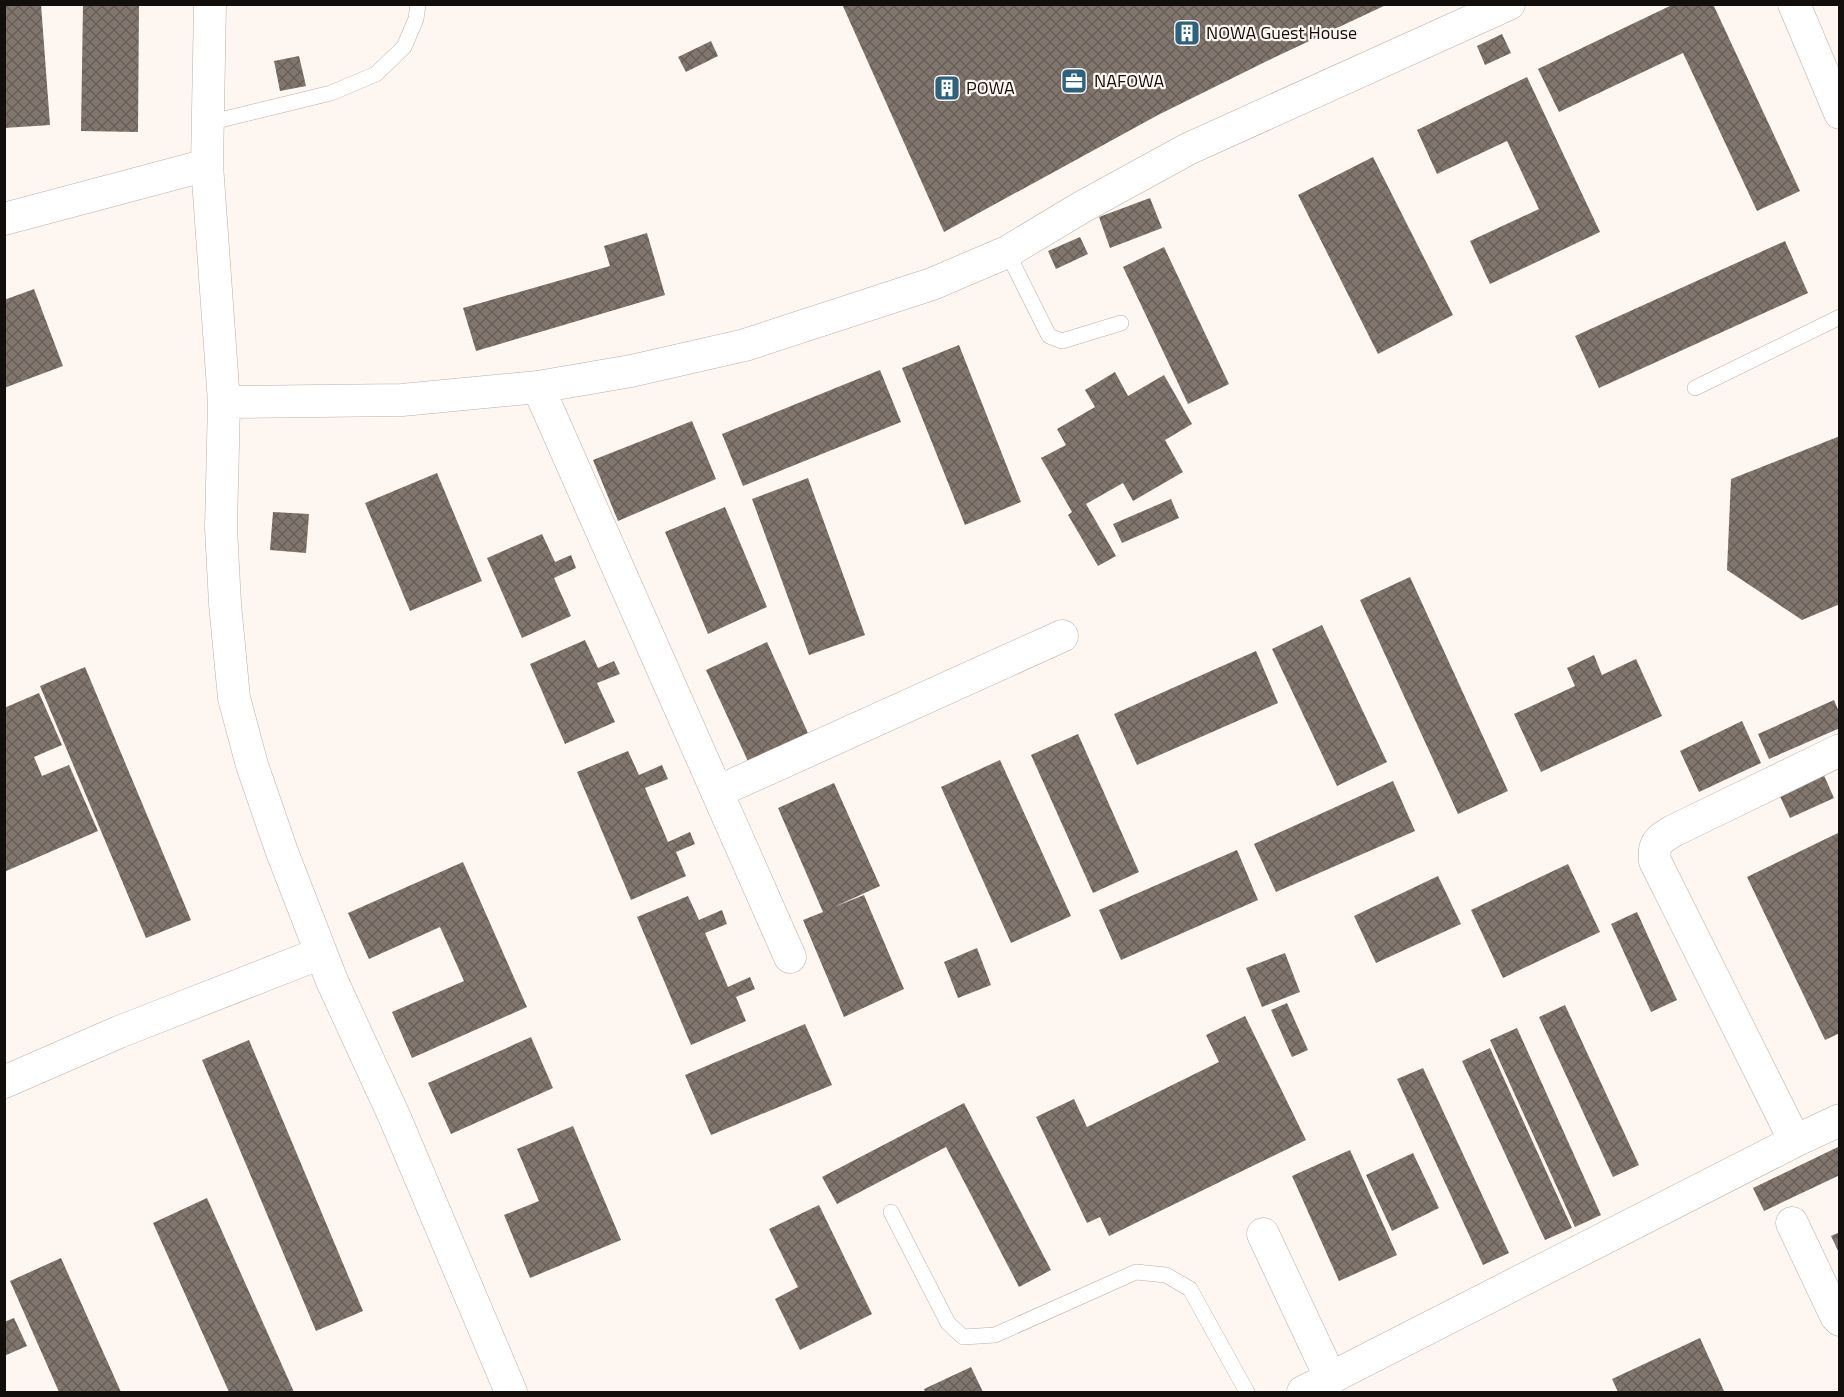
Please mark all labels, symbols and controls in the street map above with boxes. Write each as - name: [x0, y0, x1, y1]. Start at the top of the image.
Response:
- building icon: NOWA Guest House: [1172, 18, 1202, 48]
- place label: NOWA Guest House: [1206, 19, 1357, 46]
- office icon: NAFOWA: [1059, 66, 1089, 96]
- place label: NAFOWA: [1094, 67, 1165, 94]
- building icon: POWA: [932, 73, 962, 103]
- place label: POWA: [966, 74, 1015, 101]

